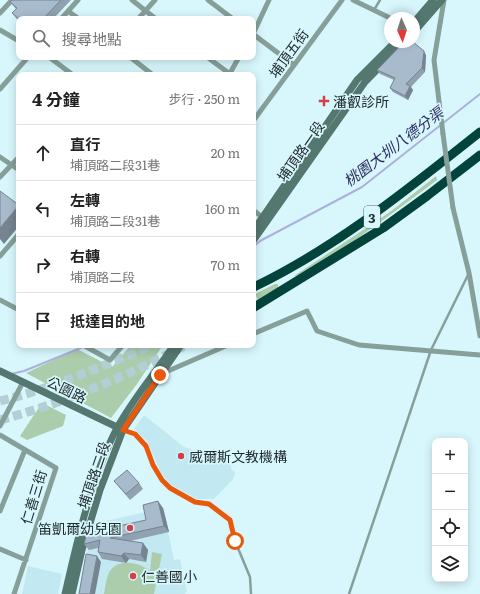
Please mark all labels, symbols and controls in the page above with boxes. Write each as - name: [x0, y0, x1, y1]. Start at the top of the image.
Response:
- north arrow: [384, 12, 420, 48]
- search box: [16, 16, 256, 60]
- street label: 埔頂五街: [263, 24, 313, 82]
- icon: search: [30, 27, 52, 49]
- text: 搜尋地點: [62, 27, 122, 50]
- text: 4 分鐘: [32, 86, 80, 111]
- text: 步行 · 250 m: [169, 89, 240, 108]
- place label: 潘叡診所: [333, 91, 389, 111]
- marker: 潘叡診所: [318, 95, 330, 107]
- water label: 桃園大圳八德分渠: [338, 100, 449, 191]
- street label: 埔頂路一段: [272, 117, 328, 185]
- text: 直行: [70, 132, 100, 155]
- icon: ahead: [32, 142, 54, 164]
- text: 20 m: [211, 143, 240, 162]
- text: 埔頂路二段31巷: [70, 155, 160, 174]
- text: 左轉: [70, 188, 100, 211]
- icon: left: [32, 198, 54, 220]
- text: 160 m: [205, 199, 240, 218]
- road number: 3: [364, 206, 380, 228]
- text: 埔頂路二段31巷: [70, 211, 160, 230]
- text: 右轉: [70, 244, 100, 267]
- icon: right: [32, 254, 54, 276]
- text: 70 m: [211, 255, 240, 274]
- text: 埔頂路二段: [70, 267, 135, 286]
- text: 抵達目的地: [70, 309, 145, 332]
- icon: arrive: [32, 310, 54, 332]
- route end: [151, 366, 169, 384]
- street label: 公園路: [44, 371, 90, 407]
- map controls: [432, 438, 468, 582]
- button: +: [432, 438, 468, 474]
- street label: 埔頂路二段: [72, 439, 114, 511]
- place label: 威爾斯文教機構: [189, 446, 287, 466]
- marker: 威爾斯文教機構: [176, 451, 186, 461]
- street label: 仁善三街: [15, 467, 51, 527]
- button: −: [432, 474, 468, 510]
- button: locate: [432, 510, 468, 546]
- place label: 笛凱爾幼兒園: [38, 518, 122, 538]
- marker: 笛凱爾幼兒園: [125, 523, 135, 533]
- route start: [226, 532, 244, 550]
- button: layers: [432, 546, 468, 582]
- place label: 仁善國小: [141, 566, 197, 586]
- marker: 仁善國小: [128, 571, 138, 581]

